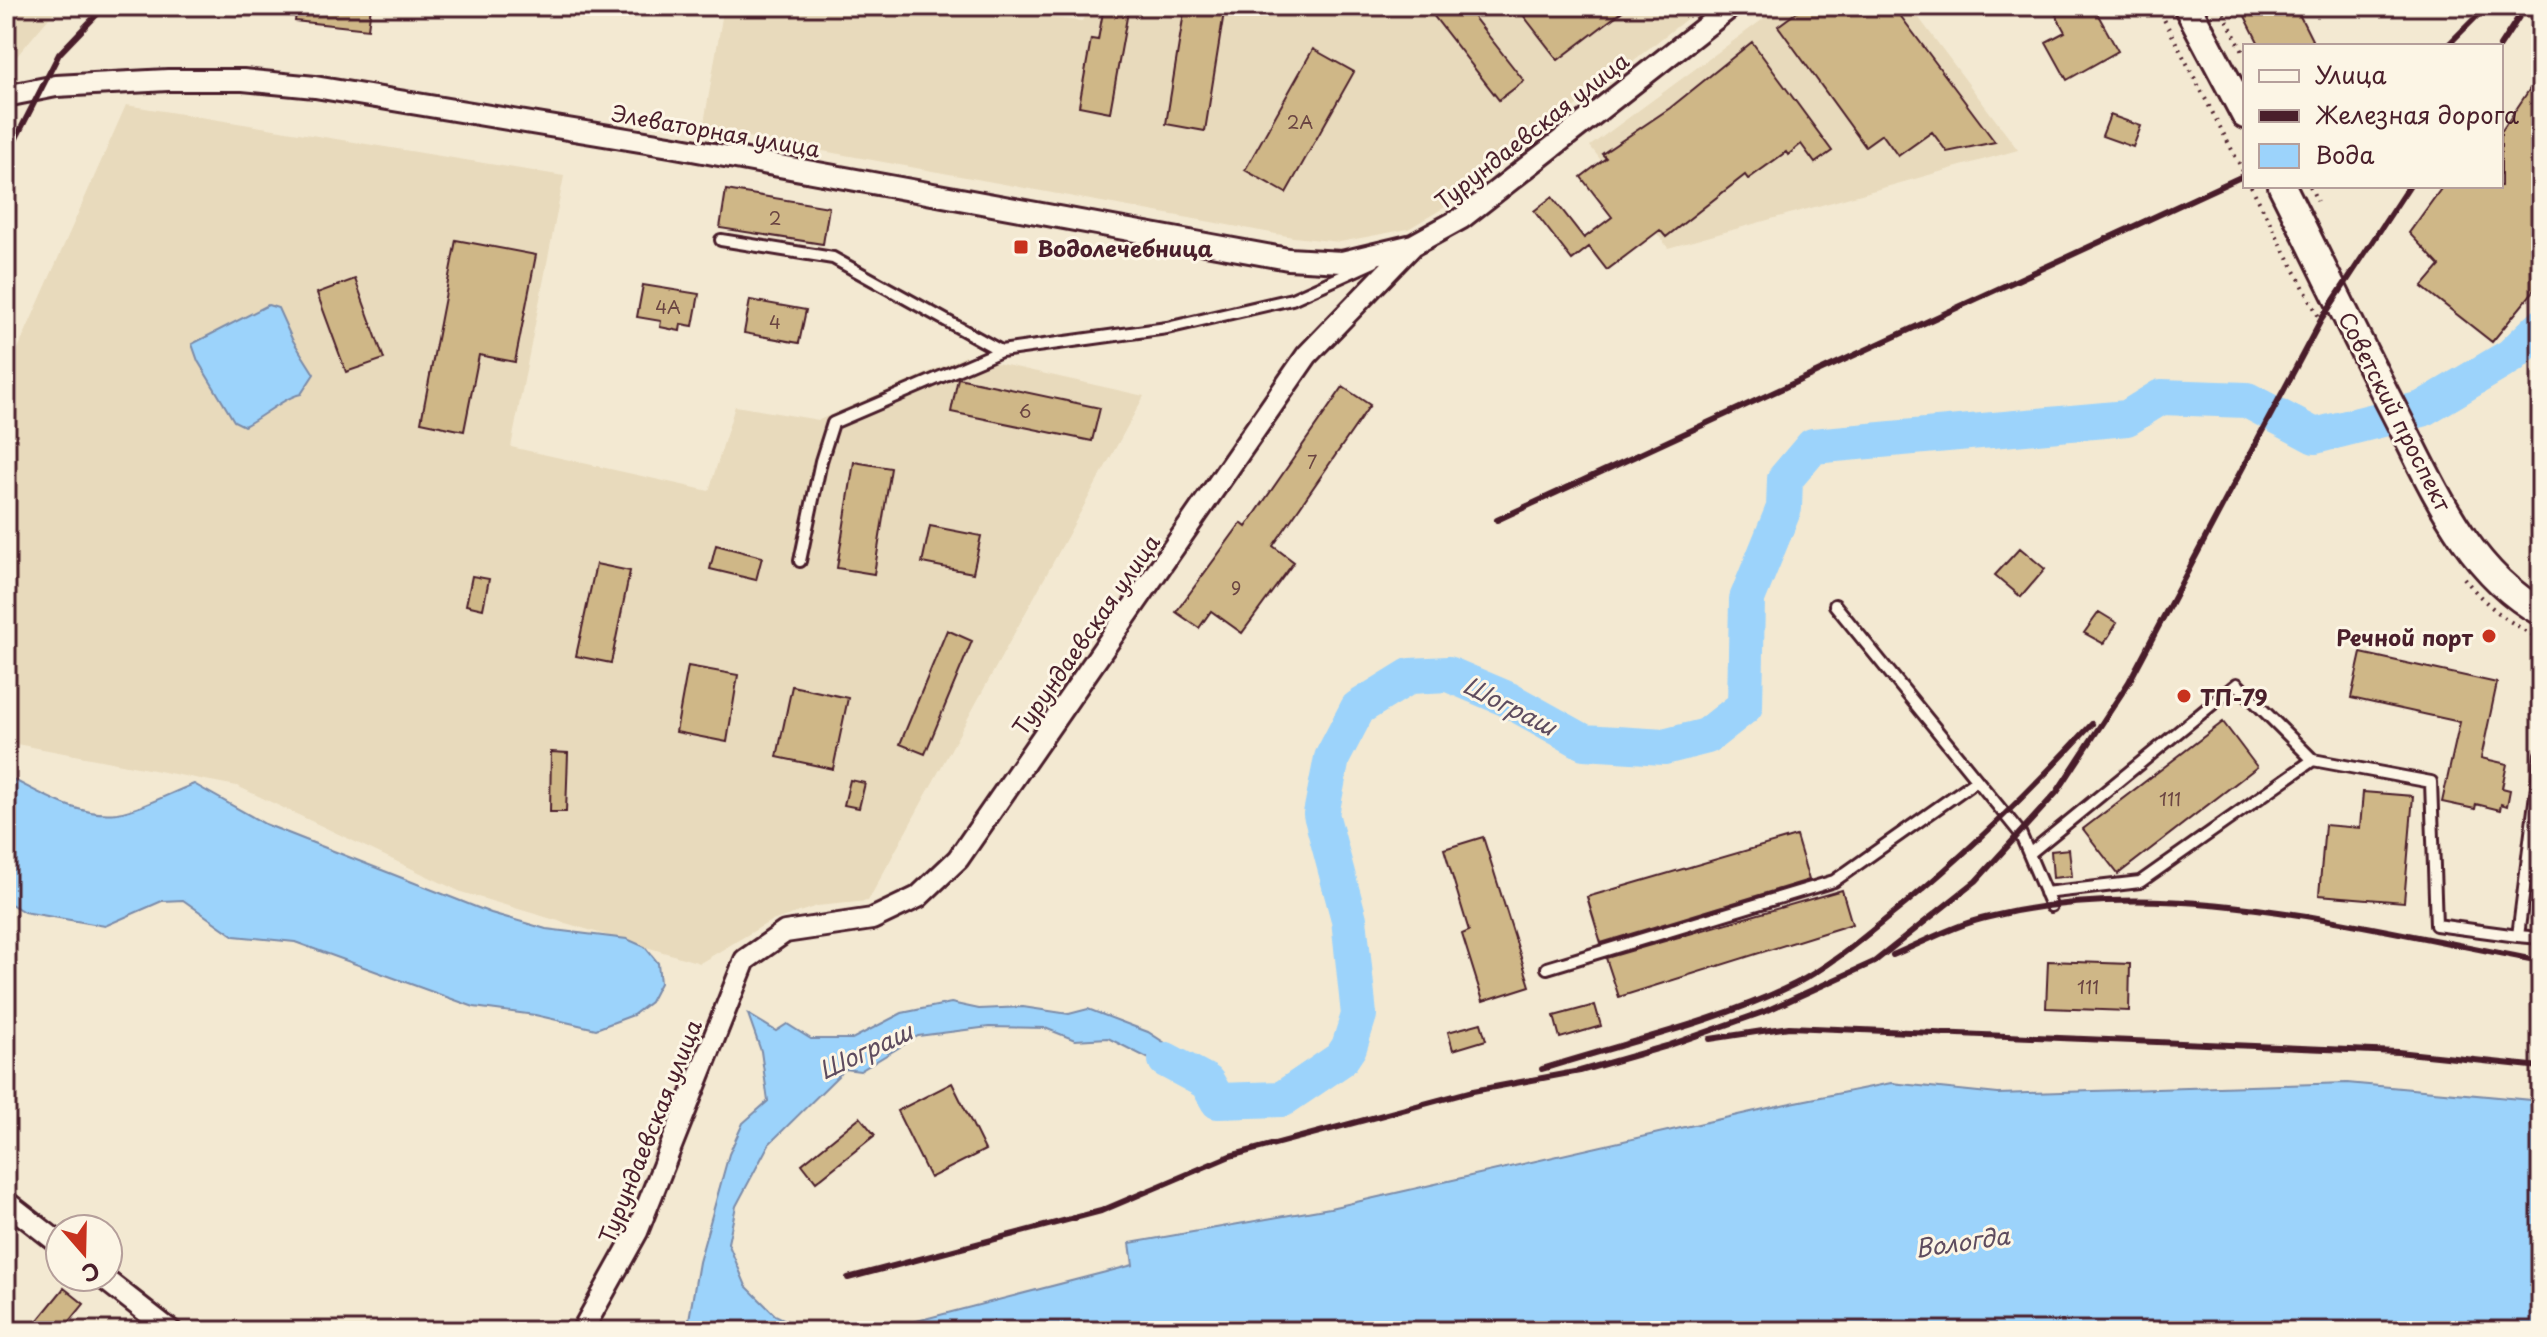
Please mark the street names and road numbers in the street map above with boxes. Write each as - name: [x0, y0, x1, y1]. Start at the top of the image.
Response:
- street label: Турундаевская улица: [1427, 43, 1635, 216]
- street label: Элеваторная улица: [609, 95, 823, 165]
- street label: Советский проспект: [2331, 306, 2461, 517]
- street label: Турундаевская улица: [1003, 527, 1167, 741]
- street label: Турундаевская улица: [589, 1014, 709, 1248]

